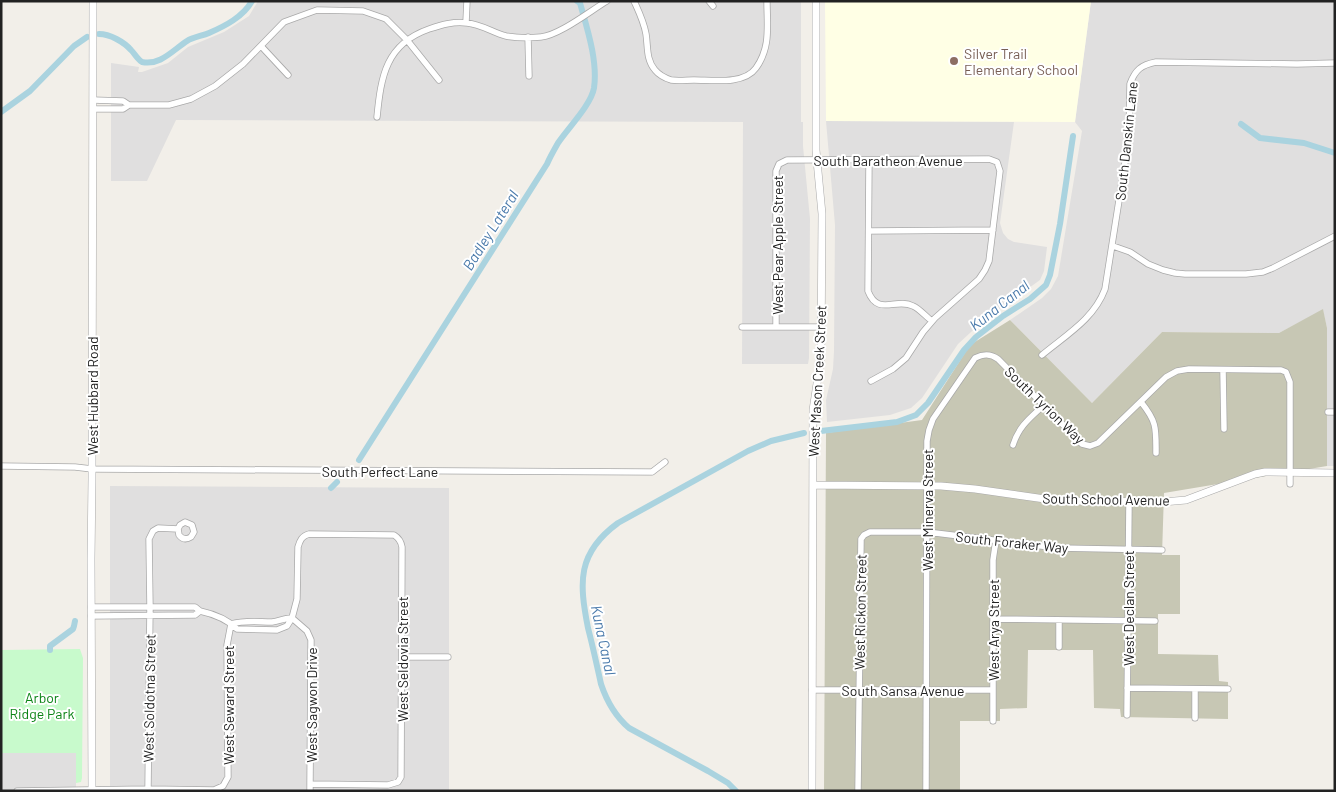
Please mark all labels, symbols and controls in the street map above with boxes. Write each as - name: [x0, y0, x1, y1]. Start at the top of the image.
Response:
- place label: Silver Trail Elementary School: [964, 45, 1078, 78]
- marker: Silver Trail Elementary School: [948, 55, 960, 67]
- street label: South Danskin Lane: [1111, 81, 1141, 201]
- street label: South Baratheon Avenue: [813, 152, 963, 169]
- street label: West Pear Apple Street: [769, 175, 786, 315]
- water label: Badley Lateral: [458, 186, 522, 273]
- water label: Kuna Canal: [965, 276, 1033, 334]
- street label: West Mason Creek Street: [805, 305, 829, 457]
- street label: West Hubbard Road: [84, 336, 101, 456]
- street label: South Tyrion Way: [1002, 363, 1089, 448]
- street label: West Minerva Street: [919, 449, 936, 571]
- street label: South Perfect Lane: [322, 463, 438, 480]
- street label: South School Avenue: [1042, 489, 1170, 509]
- street label: South Foraker Way: [955, 528, 1070, 556]
- street label: West Declan Street: [1120, 550, 1137, 666]
- street label: West Rickon Street: [850, 554, 870, 670]
- street label: West Arya Street: [985, 579, 1002, 681]
- street label: West Seldovia Street: [394, 596, 411, 722]
- water label: Kuna Canal: [588, 603, 620, 677]
- street label: West Soldotna Street: [139, 634, 159, 762]
- street label: West Seward Street: [220, 645, 237, 765]
- street label: West Sagwon Drive: [303, 647, 320, 763]
- street label: South Sansa Avenue: [842, 682, 964, 699]
- park label: Arbor Ridge Park: [9, 689, 75, 722]

